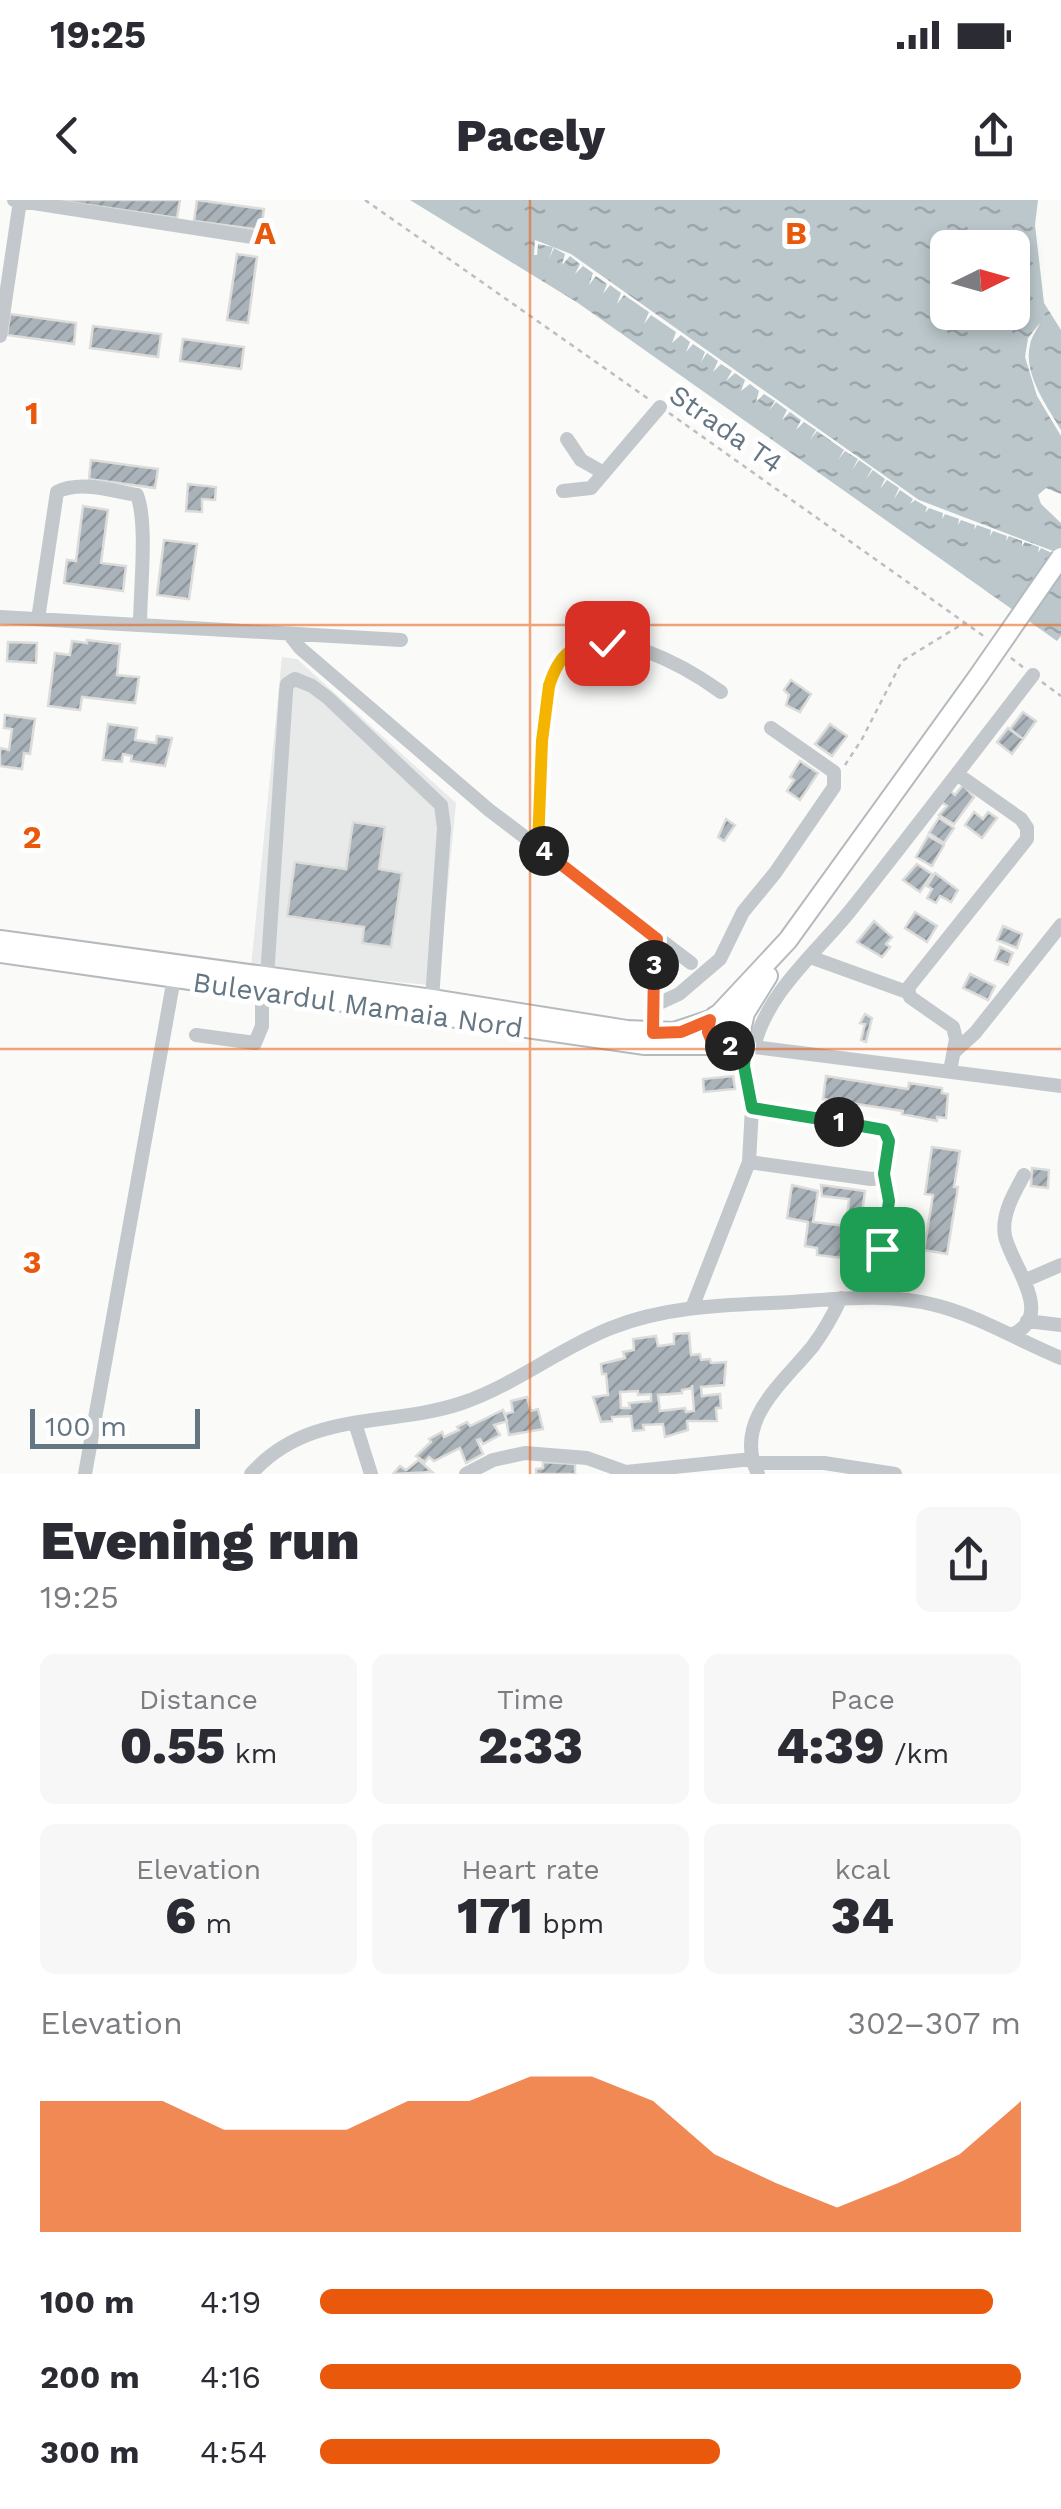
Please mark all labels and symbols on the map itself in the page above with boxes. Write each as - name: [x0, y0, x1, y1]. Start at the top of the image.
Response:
- text: A: [254, 214, 276, 252]
- text: B: [785, 214, 807, 252]
- north arrow: [930, 230, 1030, 330]
- street label: Strada T4: [663, 378, 789, 480]
- text: 1: [25, 394, 39, 432]
- pin: [565, 601, 650, 686]
- text: 2: [22, 818, 42, 856]
- pin: 4: [519, 826, 569, 876]
- pin: 3: [629, 940, 679, 990]
- street label: Bulevardul Mamaia Nord: [191, 965, 525, 1045]
- pin: 2: [705, 1021, 755, 1071]
- pin: 1: [814, 1097, 864, 1147]
- pin: [840, 1207, 925, 1292]
- text: 3: [23, 1243, 41, 1281]
- scale bar: [30, 1404, 200, 1448]

